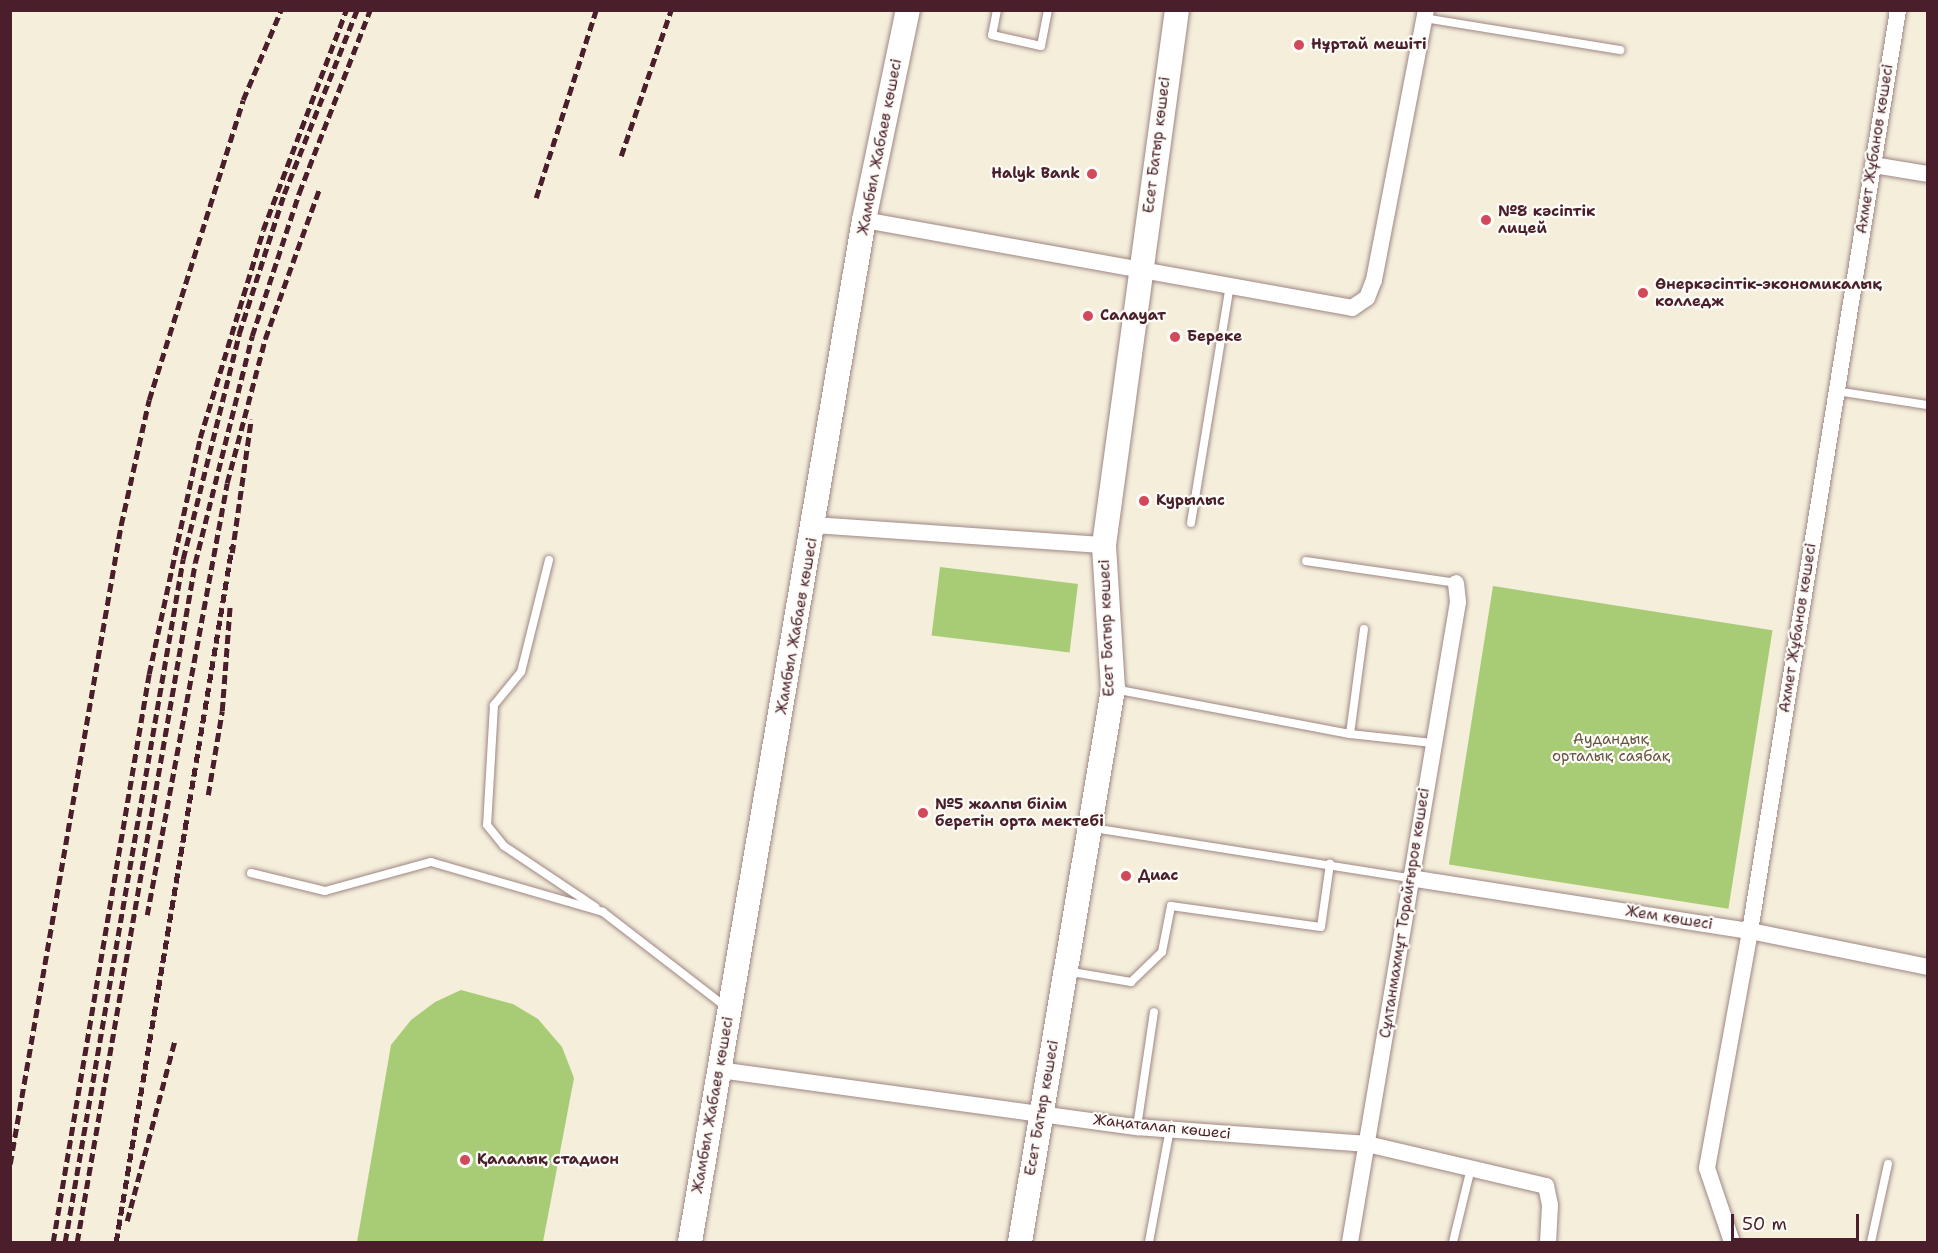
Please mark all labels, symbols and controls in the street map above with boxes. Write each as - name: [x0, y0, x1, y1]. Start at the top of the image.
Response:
- place label: Нұртай мешіті: [1311, 36, 1426, 54]
- marker: Нұртай мешіті: [1292, 38, 1306, 52]
- street label: Жамбыл Жабаев көшесі: [854, 57, 906, 237]
- street label: Ахмет Жұбанов көшесі: [1853, 63, 1897, 235]
- street label: Есет Батыр көшесі: [1140, 76, 1174, 214]
- place label: Halyk Bank: [991, 165, 1080, 183]
- marker: Halyk Bank: [1085, 167, 1099, 181]
- place label: №8 кәсіптік лицей: [1498, 202, 1595, 237]
- marker: №8 кәсіптік лицей: [1479, 213, 1493, 227]
- place label: Өнеркәсіптік-экономикалық колледж: [1655, 275, 1882, 310]
- marker: Өнеркәсіптік-экономикалық колледж: [1636, 286, 1650, 300]
- place label: Салауат: [1100, 307, 1166, 325]
- marker: Салауат: [1081, 309, 1095, 323]
- place label: Береке: [1187, 328, 1242, 346]
- marker: Береке: [1168, 330, 1182, 344]
- place label: Курылыс: [1156, 492, 1225, 510]
- marker: Курылыс: [1137, 494, 1151, 508]
- street label: Жамбыл Жабаев көшесі: [773, 536, 821, 716]
- street label: Ахмет Жұбанов көшесі: [1776, 542, 1820, 714]
- street label: Есет Батыр көшесі: [1096, 559, 1118, 697]
- park label: Аудандық орталық саябақ: [1552, 730, 1670, 765]
- street label: Сұлтанмахмұт Торайғыров көшесі: [1376, 786, 1434, 1040]
- place label: №5 жалпы білім беретін орта мектебі: [935, 795, 1104, 830]
- marker: №5 жалпы білім беретін орта мектебі: [916, 806, 930, 820]
- place label: Диас: [1138, 867, 1179, 885]
- marker: Диас: [1119, 869, 1133, 883]
- street label: Жем көшесі: [1624, 902, 1714, 934]
- street label: Жамбыл Жабаев көшесі: [689, 1015, 737, 1195]
- street label: Есет Батыр көшесі: [1021, 1039, 1063, 1177]
- street label: Жаңаталап көшесі: [1092, 1111, 1232, 1143]
- place label: Қалалық стадион: [477, 1151, 619, 1169]
- marker: Қалалық стадион: [458, 1153, 472, 1167]
- scale bar: [1734, 1202, 1862, 1240]
- text: 50 m: [1742, 1212, 1787, 1236]

